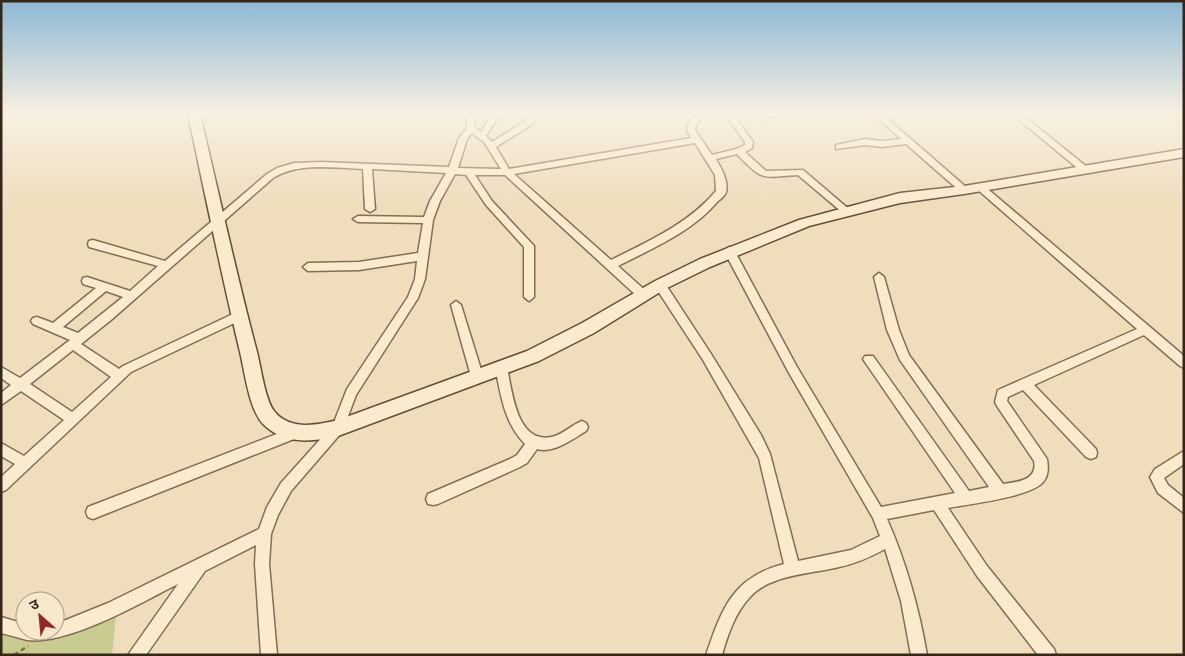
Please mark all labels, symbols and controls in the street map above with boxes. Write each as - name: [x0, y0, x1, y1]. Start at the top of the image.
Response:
- north arrow: [15, 591, 65, 641]
- text: उ: [25, 592, 43, 614]

